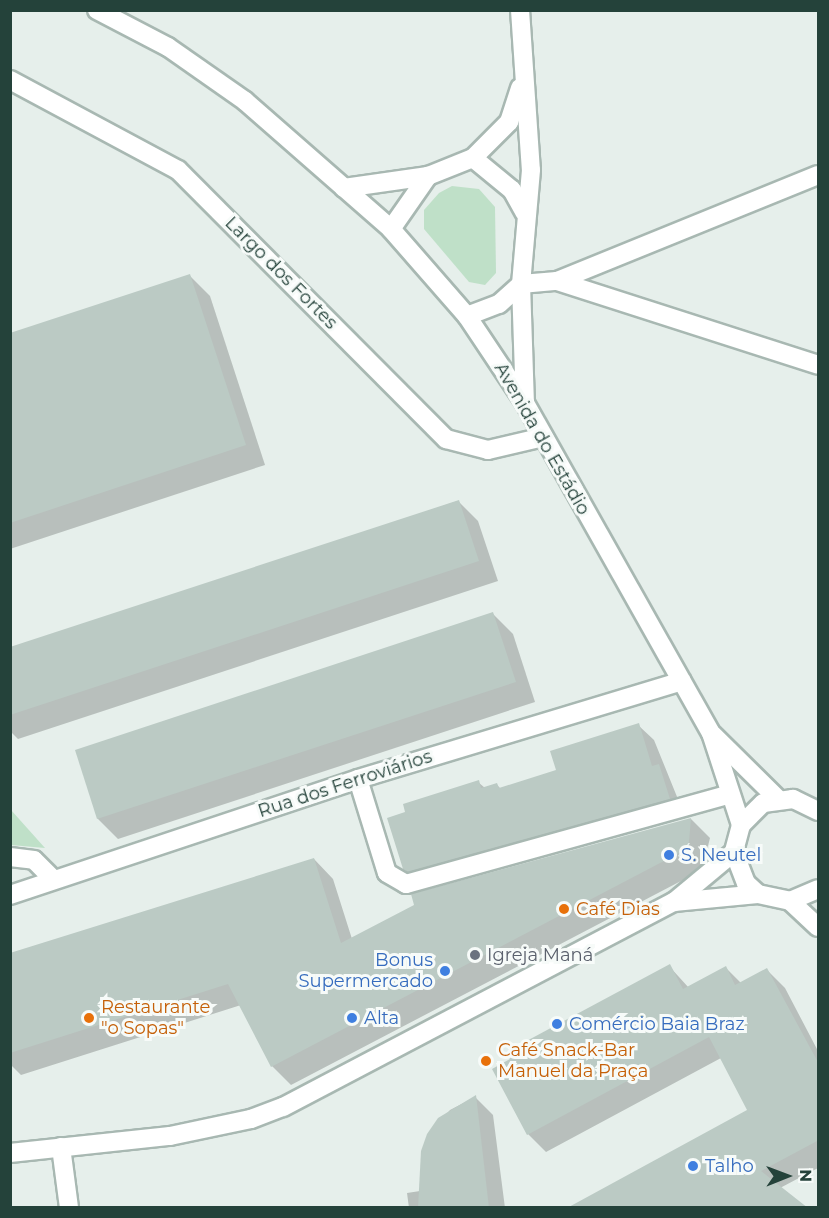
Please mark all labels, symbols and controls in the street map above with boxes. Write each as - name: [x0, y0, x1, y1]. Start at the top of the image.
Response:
- street label: Largo dos Fortes: [220, 212, 342, 334]
- street label: Avenida do Estádio: [490, 359, 594, 519]
- street label: Rua dos Ferroviários: [255, 746, 435, 822]
- place label: S. Neutel: [681, 844, 761, 866]
- marker: S. Neutel: [662, 848, 676, 862]
- place label: Café Dias: [576, 898, 660, 920]
- marker: Café Dias: [557, 902, 571, 916]
- place label: Igreja Maná: [487, 944, 593, 966]
- marker: Igreja Maná: [468, 948, 482, 962]
- place label: Bonus Supermercado: [298, 950, 433, 992]
- marker: Bonus Supermercado: [438, 964, 452, 978]
- place label: Restaurante "o Sopas": [101, 997, 210, 1040]
- place label: Alta: [364, 1007, 399, 1029]
- marker: Restaurante "o Sopas": [82, 1011, 96, 1025]
- marker: Alta: [345, 1011, 359, 1025]
- place label: Comércio Baia Braz: [569, 1013, 745, 1035]
- marker: Comércio Baia Braz: [550, 1017, 564, 1031]
- place label: Café Snack-Bar Manuel da Praça: [498, 1040, 648, 1082]
- marker: Café Snack-Bar Manuel da Praça: [479, 1054, 493, 1068]
- north arrow: [757, 1146, 817, 1206]
- place label: Talho: [705, 1155, 754, 1177]
- marker: Talho: [686, 1159, 700, 1173]
- text: N: [796, 1169, 815, 1182]

